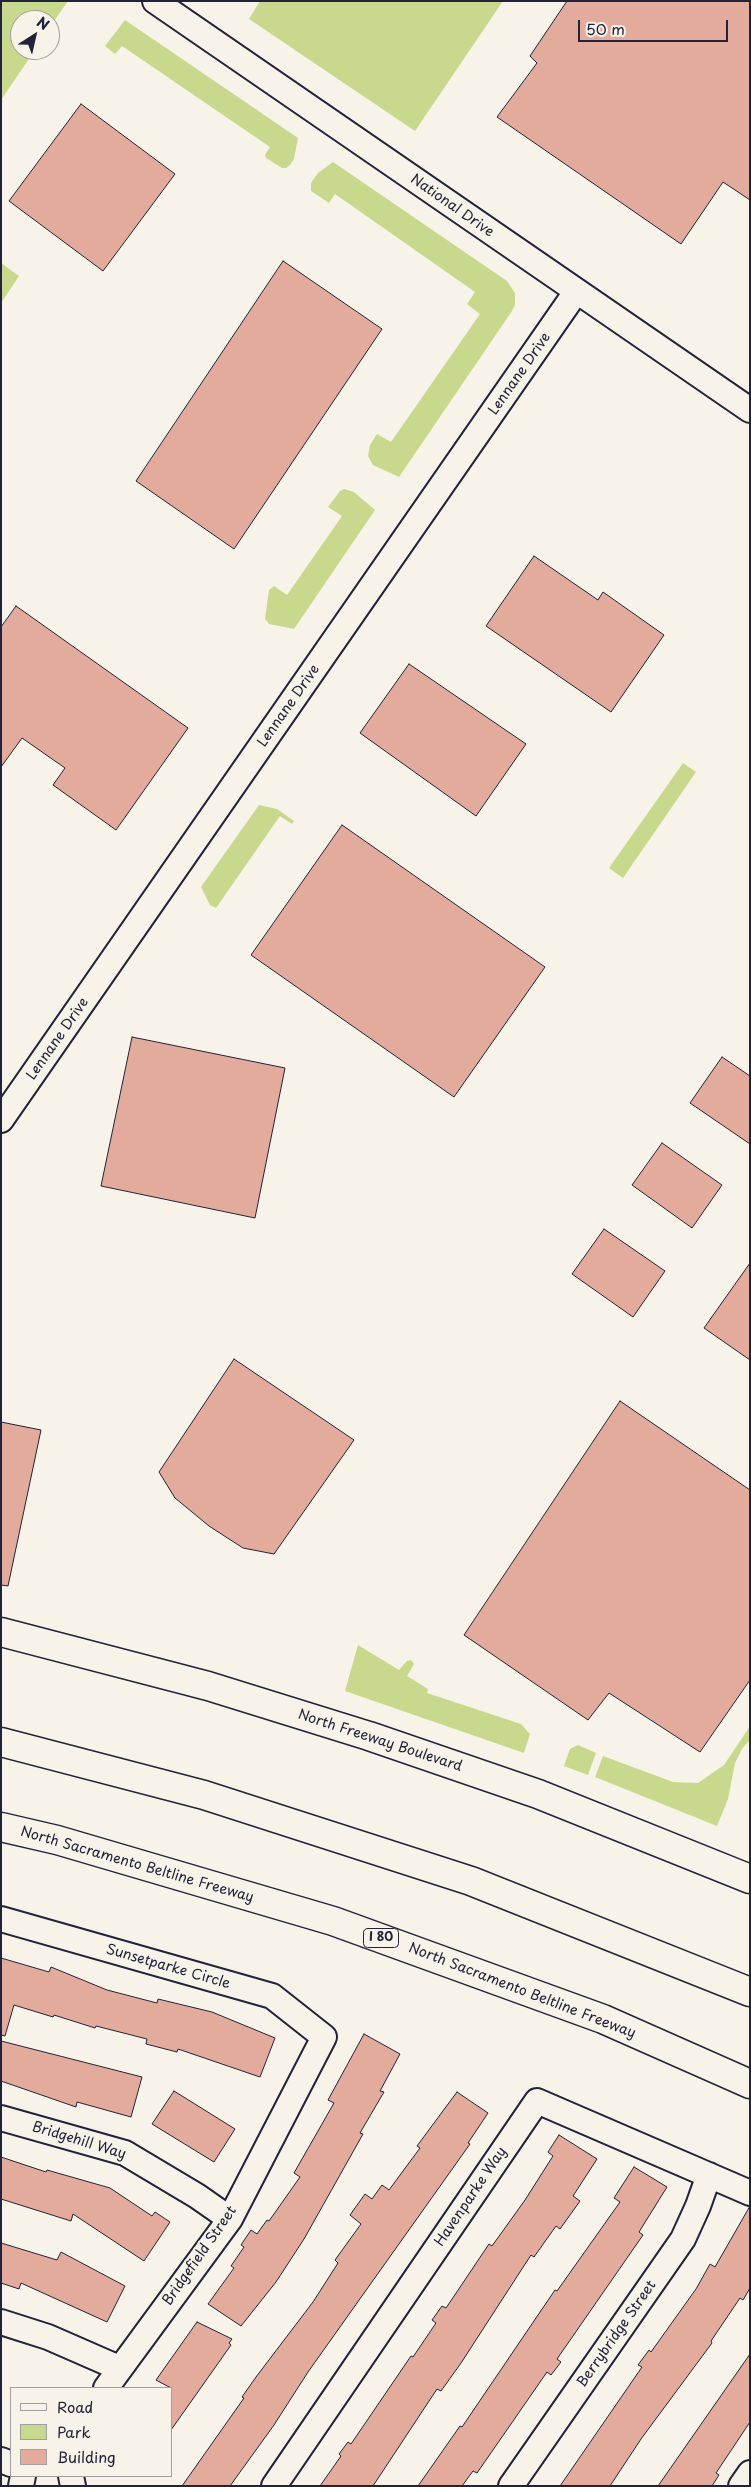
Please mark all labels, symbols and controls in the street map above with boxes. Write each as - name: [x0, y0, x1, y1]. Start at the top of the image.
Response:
- north arrow: [10, 10, 60, 60]
- scale bar: [581, 10, 731, 42]
- text: N: [33, 11, 54, 35]
- text: 50 m: [586, 17, 625, 40]
- street label: National Drive: [407, 171, 497, 241]
- street label: Lennane Drive: [485, 330, 555, 418]
- street label: Lennane Drive: [254, 662, 324, 750]
- street label: Lennane Drive: [23, 995, 93, 1083]
- street label: North Freeway Boulevard: [296, 1706, 464, 1776]
- street label: North Sacramento Beltline Freeway: [18, 1824, 256, 1906]
- road number: I 80: [364, 1929, 398, 1948]
- street label: North Sacramento Beltline Freeway: [406, 1940, 638, 2042]
- street label: Sunsetparke Circle: [104, 1941, 232, 1993]
- street label: Bridgehill Way: [30, 2119, 128, 2163]
- street label: Havenparke Way: [432, 2144, 510, 2250]
- street label: Bridgefield Street: [159, 2203, 241, 2309]
- street label: Berrybridge Street: [574, 2277, 660, 2391]
- legend: [10, 2387, 172, 2477]
- text: Road: [57, 2395, 93, 2418]
- text: Park: [57, 2420, 91, 2443]
- text: Building: [57, 2445, 116, 2468]

